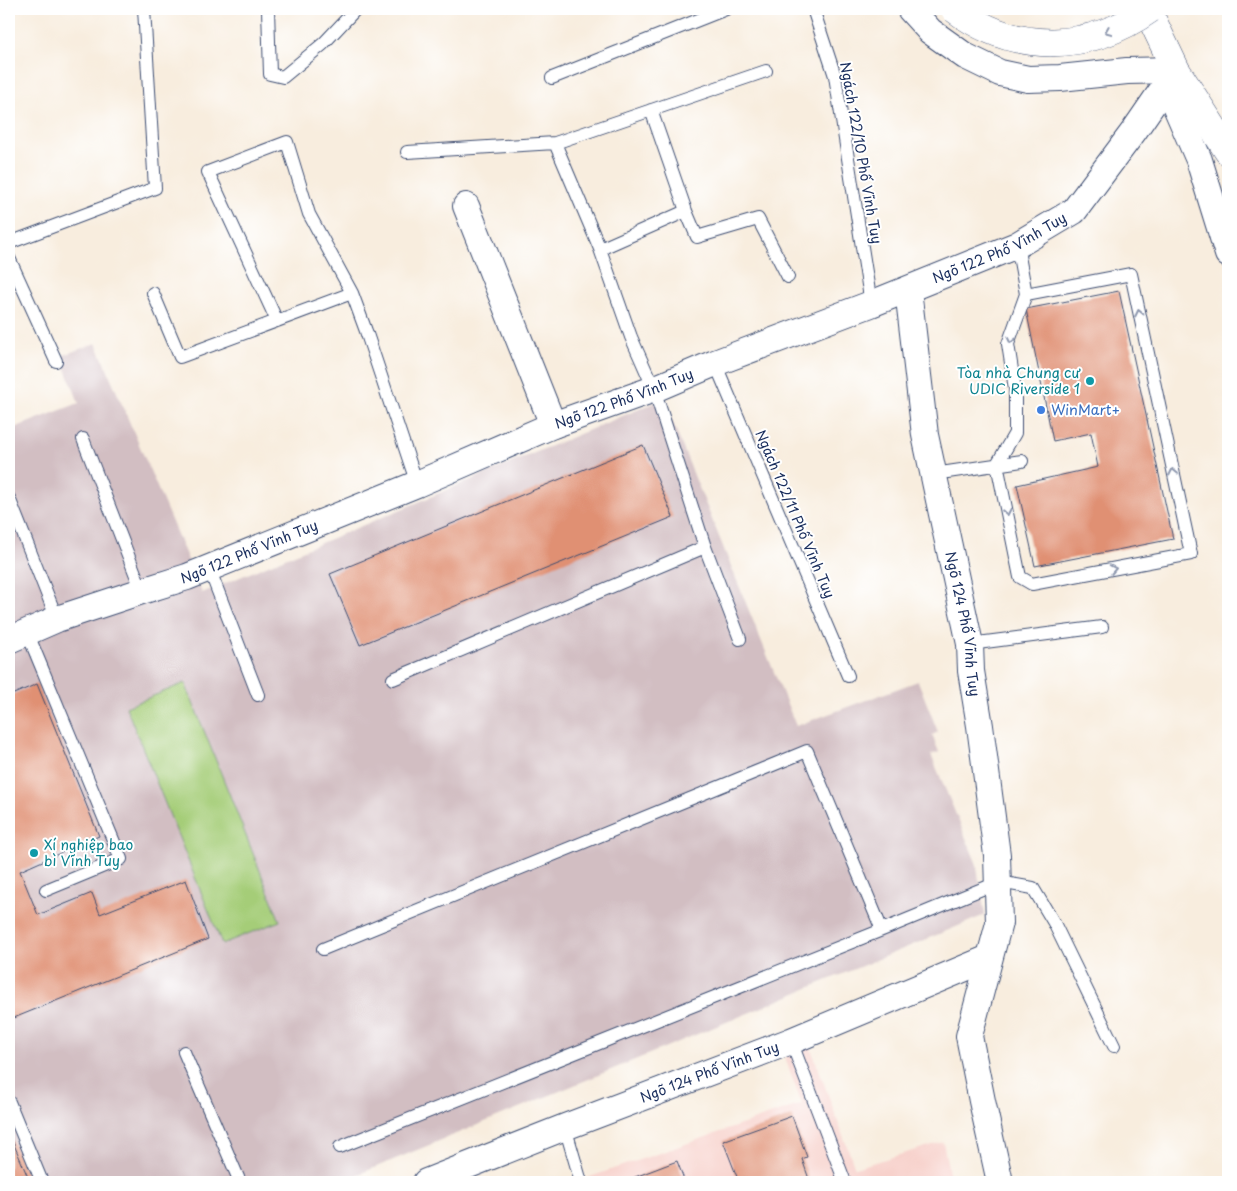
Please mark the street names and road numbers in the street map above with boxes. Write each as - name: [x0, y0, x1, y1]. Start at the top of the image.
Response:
- street label: Ngách 122/10 Phố Vĩnh Tuy: [835, 60, 888, 246]
- street label: Ngõ 122 Phố Vĩnh Tuy: [929, 207, 1070, 288]
- street label: Ngõ 122 Phố Vĩnh Tuy: [552, 363, 696, 434]
- street label: Ngách 122/11 Phố Vĩnh Tuy: [750, 426, 840, 601]
- street label: Ngõ 122 Phố Vĩnh Tuy: [178, 514, 321, 588]
- street label: Ngõ 124 Phố Vĩnh Tuy: [940, 549, 986, 698]
- street label: Ngõ 124 Phố Vĩnh Tuy: [637, 1036, 782, 1108]

